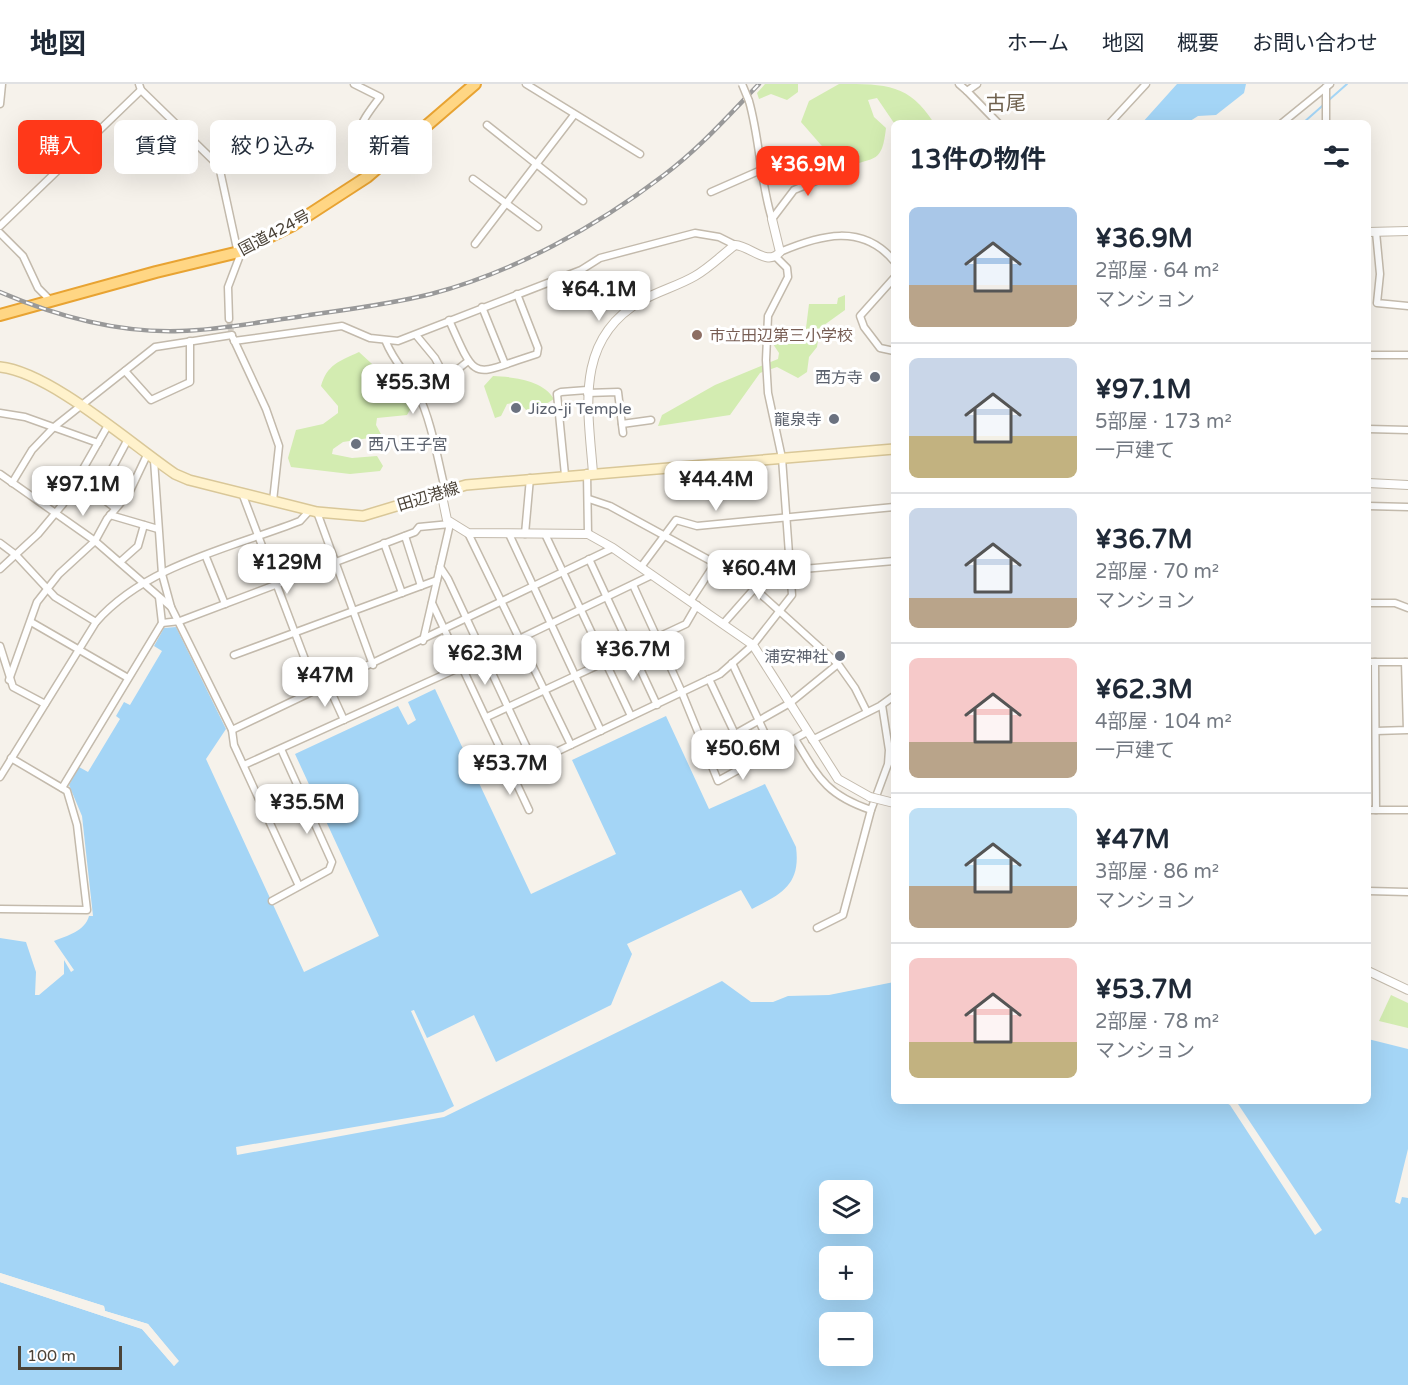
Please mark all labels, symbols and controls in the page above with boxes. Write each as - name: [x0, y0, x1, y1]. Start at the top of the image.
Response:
- text: 地図: [30, 27, 86, 61]
- text: ホーム: [1007, 31, 1069, 56]
- text: 地図: [1102, 31, 1144, 56]
- text: 概要: [1177, 31, 1219, 56]
- text: お問い合わせ: [1252, 31, 1378, 56]
- district label: 古尾: [986, 92, 1026, 116]
- chip: 購入: [18, 120, 102, 174]
- chip: 賃貸: [114, 120, 198, 174]
- chip: 絞り込み: [210, 120, 336, 174]
- chip: 新着: [348, 120, 432, 174]
- icon: filters: [1320, 140, 1353, 173]
- text: 13件の物件: [909, 144, 1046, 175]
- pin: ¥36.9M: [759, 146, 857, 197]
- text: ¥36.9M: [770, 153, 846, 177]
- street label: 国道424号: [235, 206, 314, 260]
- text: ¥36.9M: [1095, 223, 1193, 254]
- icon: home: [957, 231, 1029, 303]
- text: 2部屋 · 64 m²: [1095, 259, 1219, 283]
- pin: ¥64.1M: [550, 271, 648, 322]
- text: ¥64.1M: [561, 278, 637, 302]
- text: マンション: [1095, 288, 1195, 312]
- place label: 市立田辺第三小学校: [709, 326, 853, 346]
- marker: 市立田辺第三小学校: [690, 328, 704, 342]
- pin: ¥55.3M: [364, 364, 462, 415]
- place label: 西方寺: [815, 368, 863, 388]
- marker: 西方寺: [868, 370, 882, 384]
- text: ¥55.3M: [375, 371, 451, 395]
- text: ¥97.1M: [1095, 374, 1192, 405]
- icon: home: [957, 382, 1029, 454]
- place label: Jizo-ji Temple: [528, 399, 631, 419]
- marker: Jizo-ji Temple: [509, 401, 523, 415]
- place label: 龍泉寺: [774, 410, 822, 430]
- text: 5部屋 · 173 m²: [1095, 410, 1232, 434]
- marker: 龍泉寺: [827, 412, 841, 426]
- place label: 西八王子宮: [368, 435, 448, 455]
- marker: 西八王子宮: [349, 437, 363, 451]
- text: 一戸建て: [1095, 439, 1175, 463]
- pin: ¥44.4M: [667, 461, 765, 512]
- pin: ¥97.1M: [34, 466, 132, 517]
- text: ¥44.4M: [679, 468, 753, 492]
- text: ¥97.1M: [46, 473, 120, 497]
- street label: 田辺港線: [395, 478, 462, 516]
- text: ¥36.7M: [1095, 524, 1193, 555]
- icon: home: [957, 532, 1029, 604]
- pin: ¥129M: [245, 544, 329, 595]
- pin: ¥60.4M: [710, 550, 808, 601]
- text: ¥129M: [252, 551, 322, 575]
- text: ¥60.4M: [722, 557, 796, 581]
- text: 2部屋 · 70 m²: [1095, 560, 1219, 584]
- text: マンション: [1095, 589, 1195, 613]
- pin: ¥36.7M: [584, 631, 682, 682]
- pin: ¥62.3M: [436, 635, 534, 686]
- text: ¥36.7M: [595, 638, 671, 662]
- text: ¥62.3M: [447, 642, 523, 666]
- place label: 浦安神社: [764, 647, 828, 667]
- marker: 浦安神社: [833, 649, 847, 663]
- pin: ¥47M: [289, 657, 361, 708]
- text: ¥47M: [296, 664, 354, 688]
- text: ¥62.3M: [1095, 674, 1193, 705]
- icon: home: [957, 682, 1029, 754]
- text: 4部屋 · 104 m²: [1095, 710, 1232, 734]
- pin: ¥50.6M: [694, 730, 792, 781]
- text: ¥50.6M: [705, 737, 781, 761]
- text: 一戸建て: [1095, 739, 1175, 763]
- pin: ¥53.7M: [461, 745, 559, 796]
- text: ¥53.7M: [472, 752, 548, 776]
- pin: ¥35.5M: [258, 784, 356, 835]
- text: ¥35.5M: [269, 791, 345, 815]
- text: ¥47M: [1095, 824, 1170, 855]
- icon: home: [957, 832, 1029, 904]
- text: 3部屋 · 86 m²: [1095, 860, 1219, 884]
- text: マンション: [1095, 889, 1195, 913]
- text: ¥53.7M: [1095, 974, 1193, 1005]
- icon: home: [957, 982, 1029, 1054]
- text: 2部屋 · 78 m²: [1095, 1010, 1219, 1034]
- text: マンション: [1095, 1039, 1195, 1063]
- map controls: [819, 1180, 873, 1366]
- button: layers: [819, 1180, 873, 1234]
- button: +: [819, 1246, 873, 1300]
- button: −: [819, 1312, 873, 1366]
- scale bar: [18, 1343, 122, 1370]
- text: 100 m: [27, 1346, 76, 1366]

